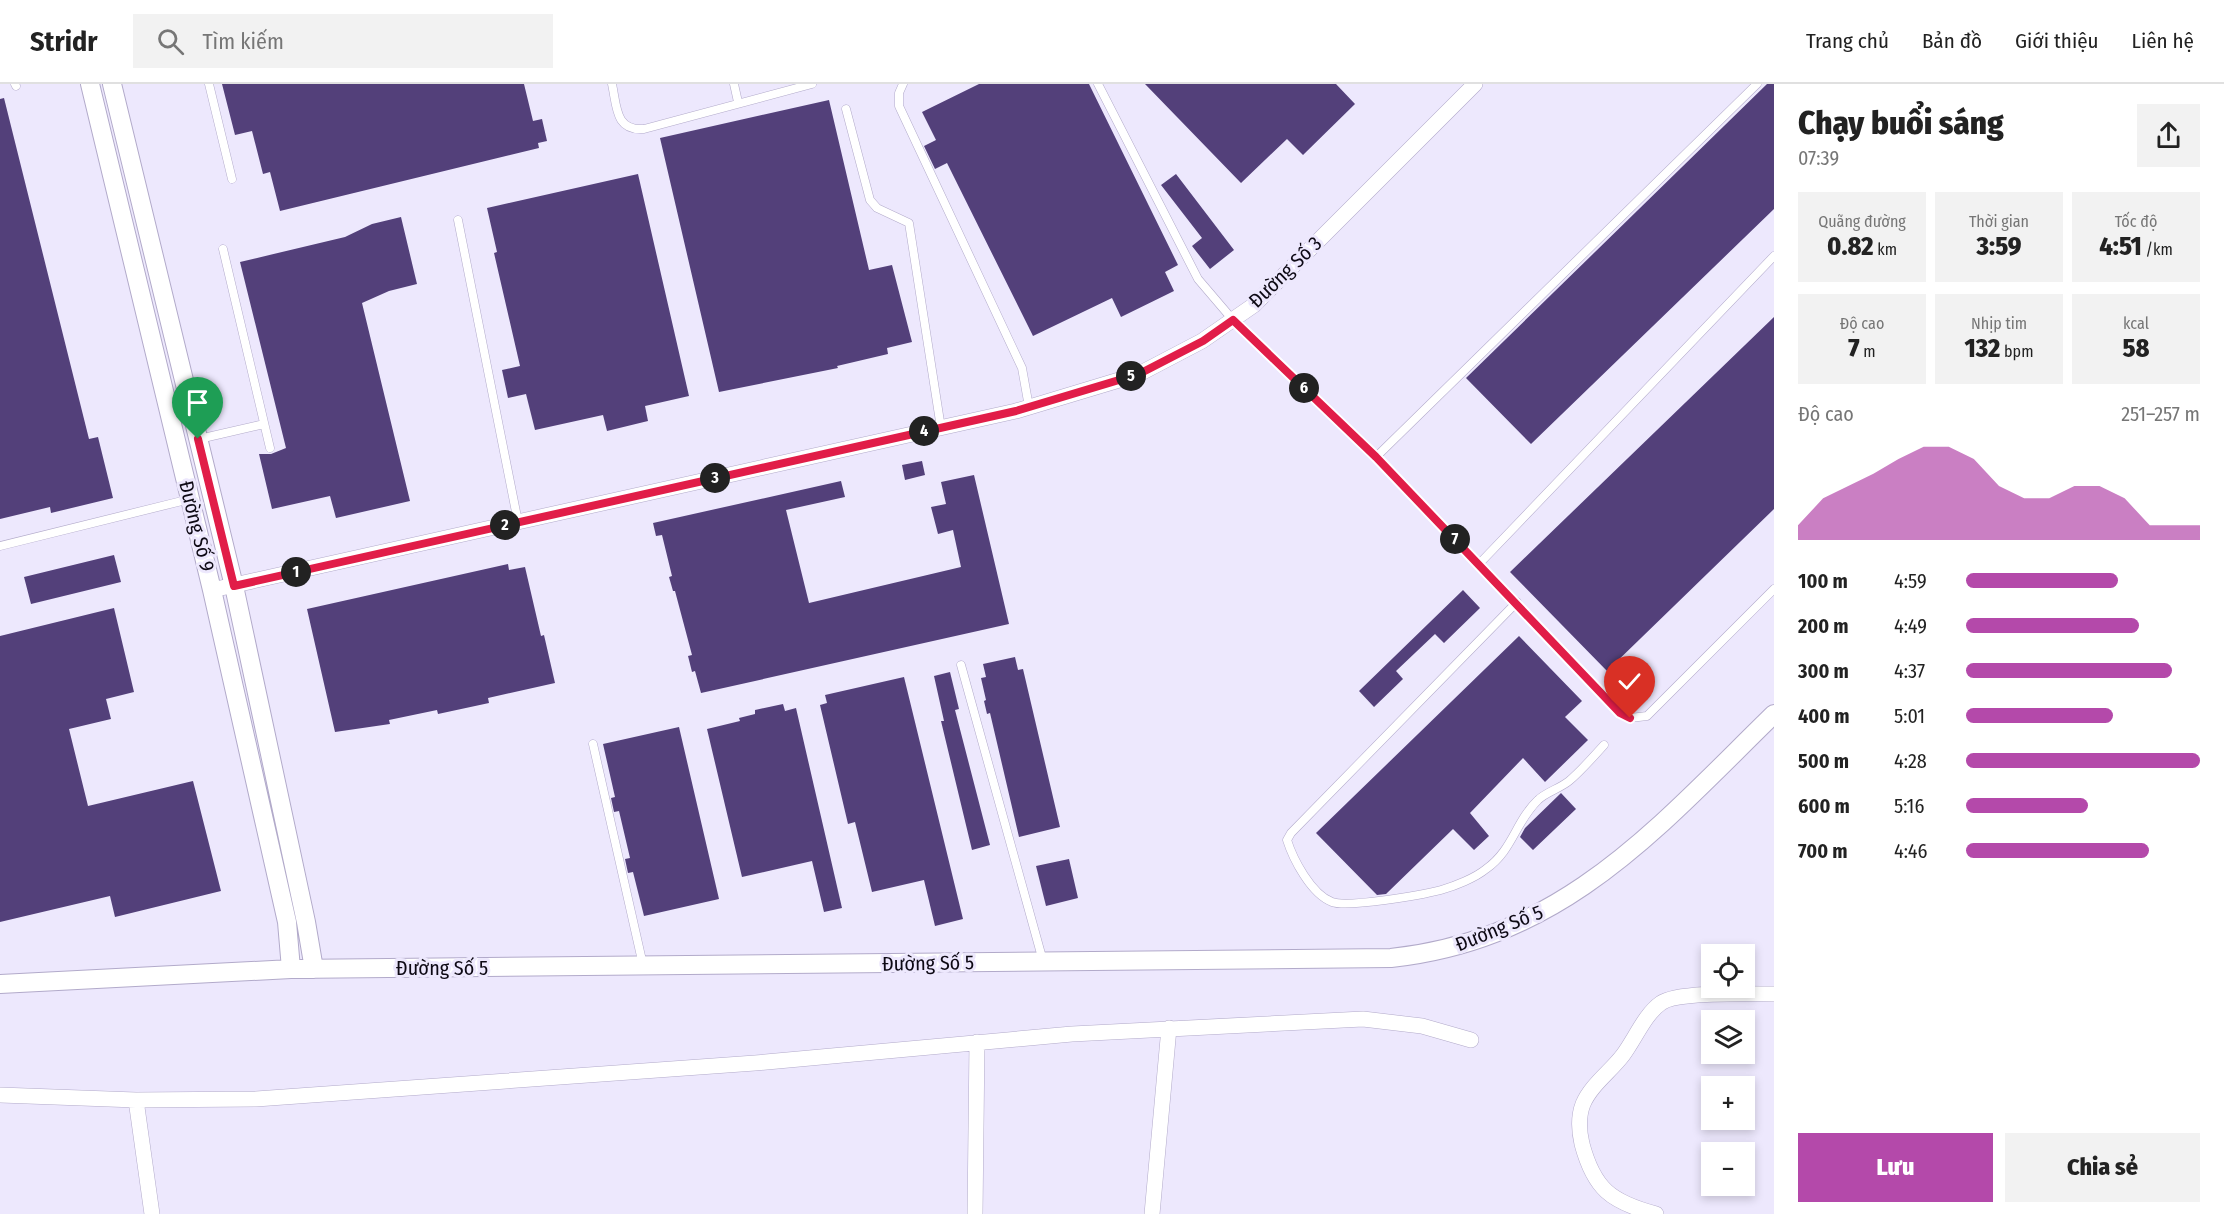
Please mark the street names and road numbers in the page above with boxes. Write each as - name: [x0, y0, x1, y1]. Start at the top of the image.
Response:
- street label: Đường Số 3: [1244, 231, 1326, 313]
- street label: Đường Số 9: [174, 478, 220, 574]
- street label: Đường Số 5: [1452, 900, 1546, 956]
- street label: Đường Số 5: [882, 950, 974, 976]
- street label: Đường Số 5: [396, 956, 488, 980]

